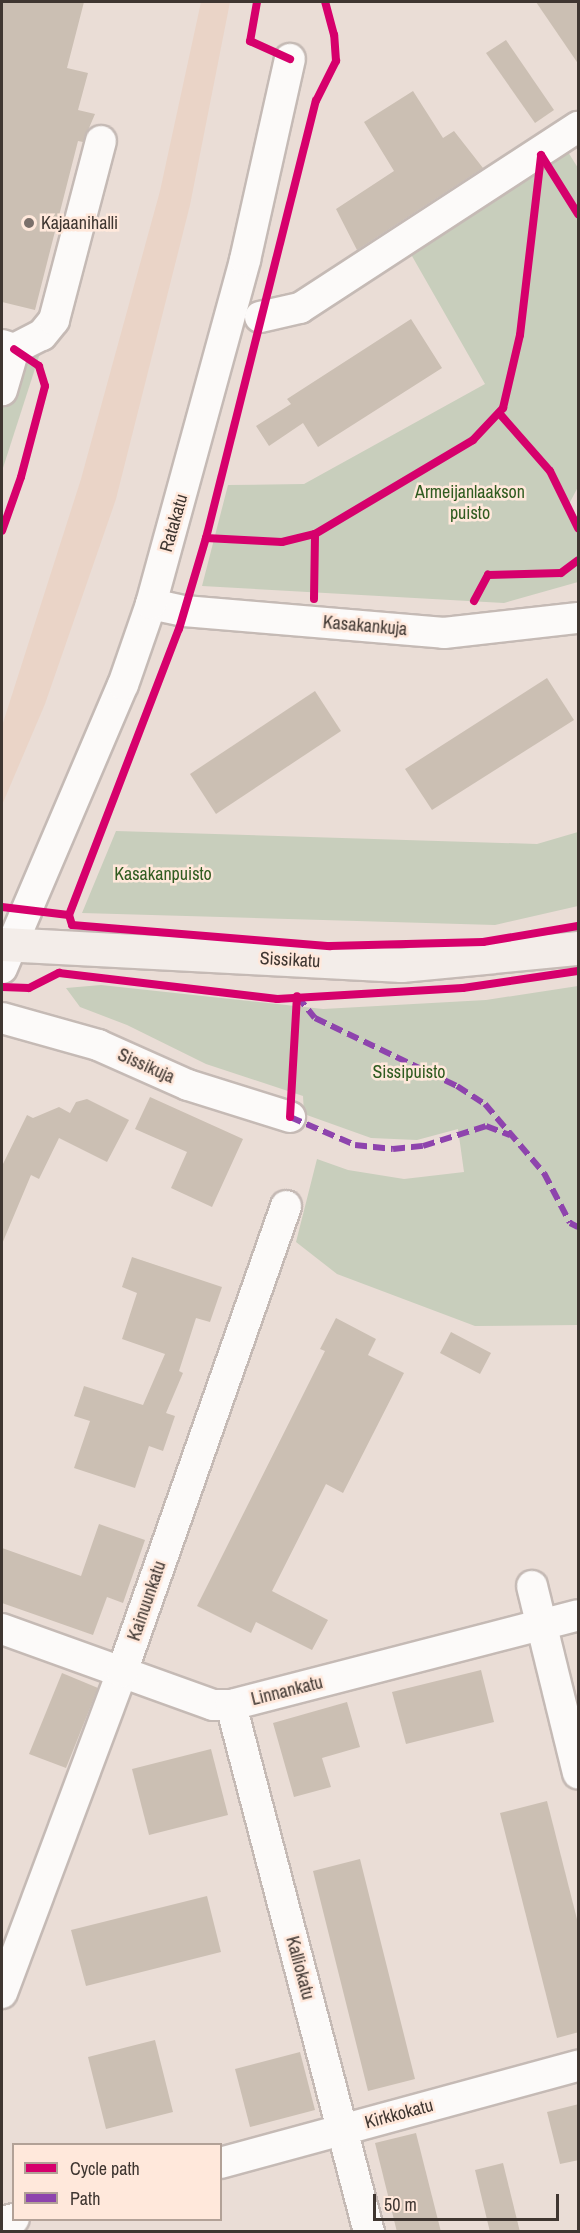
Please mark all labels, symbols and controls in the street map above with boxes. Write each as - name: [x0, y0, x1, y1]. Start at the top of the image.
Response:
- place label: Kajaanihalli: [41, 212, 118, 234]
- marker: Kajaanihalli: [22, 216, 36, 230]
- park label: Armeijanlaakson puisto: [415, 482, 525, 524]
- street label: Ratakatu: [155, 492, 193, 554]
- street label: Kasakankuja: [322, 612, 408, 640]
- park label: Kasakanpuisto: [114, 863, 212, 885]
- street label: Sissikatu: [259, 948, 321, 972]
- street label: Sissikuja: [114, 1044, 178, 1088]
- park label: Sissipuisto: [372, 1061, 446, 1083]
- street label: Kainuunkatu: [123, 1558, 171, 1644]
- street label: Linnankatu: [249, 1672, 325, 1710]
- street label: Kalliokatu: [281, 1934, 319, 2002]
- street label: Kirkkokatu: [363, 2095, 435, 2133]
- legend: [12, 2143, 222, 2221]
- text: Cycle path: [70, 2156, 140, 2181]
- scale bar: [376, 2182, 562, 2220]
- text: Path: [70, 2186, 100, 2211]
- text: 50 m: [384, 2192, 417, 2217]

